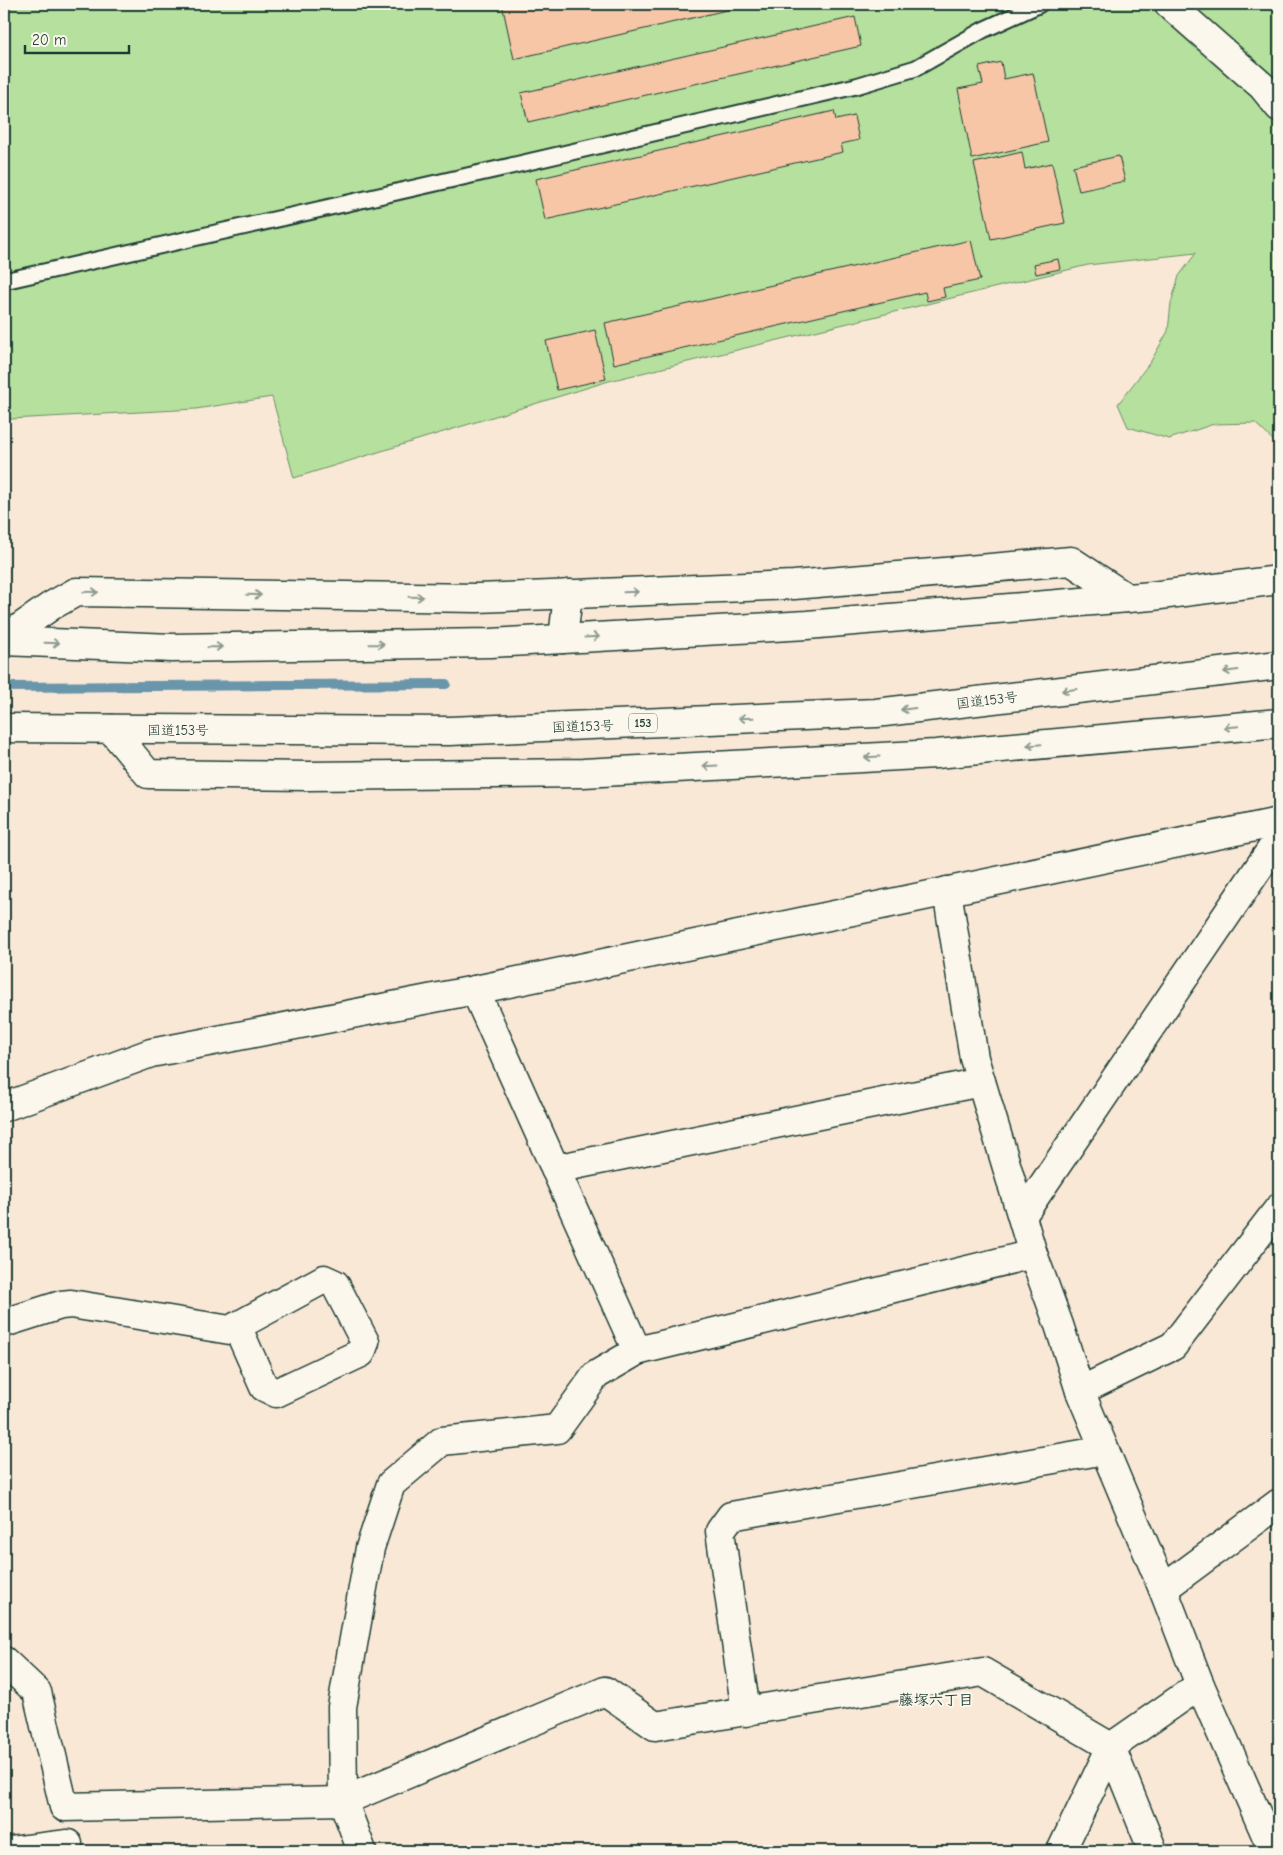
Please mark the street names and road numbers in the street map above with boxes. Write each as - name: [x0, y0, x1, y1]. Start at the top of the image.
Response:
- street label: 国道153号: [955, 688, 1019, 713]
- road number: 153: [629, 714, 657, 732]
- street label: 国道153号: [552, 717, 614, 736]
- street label: 国道153号: [147, 722, 209, 739]

